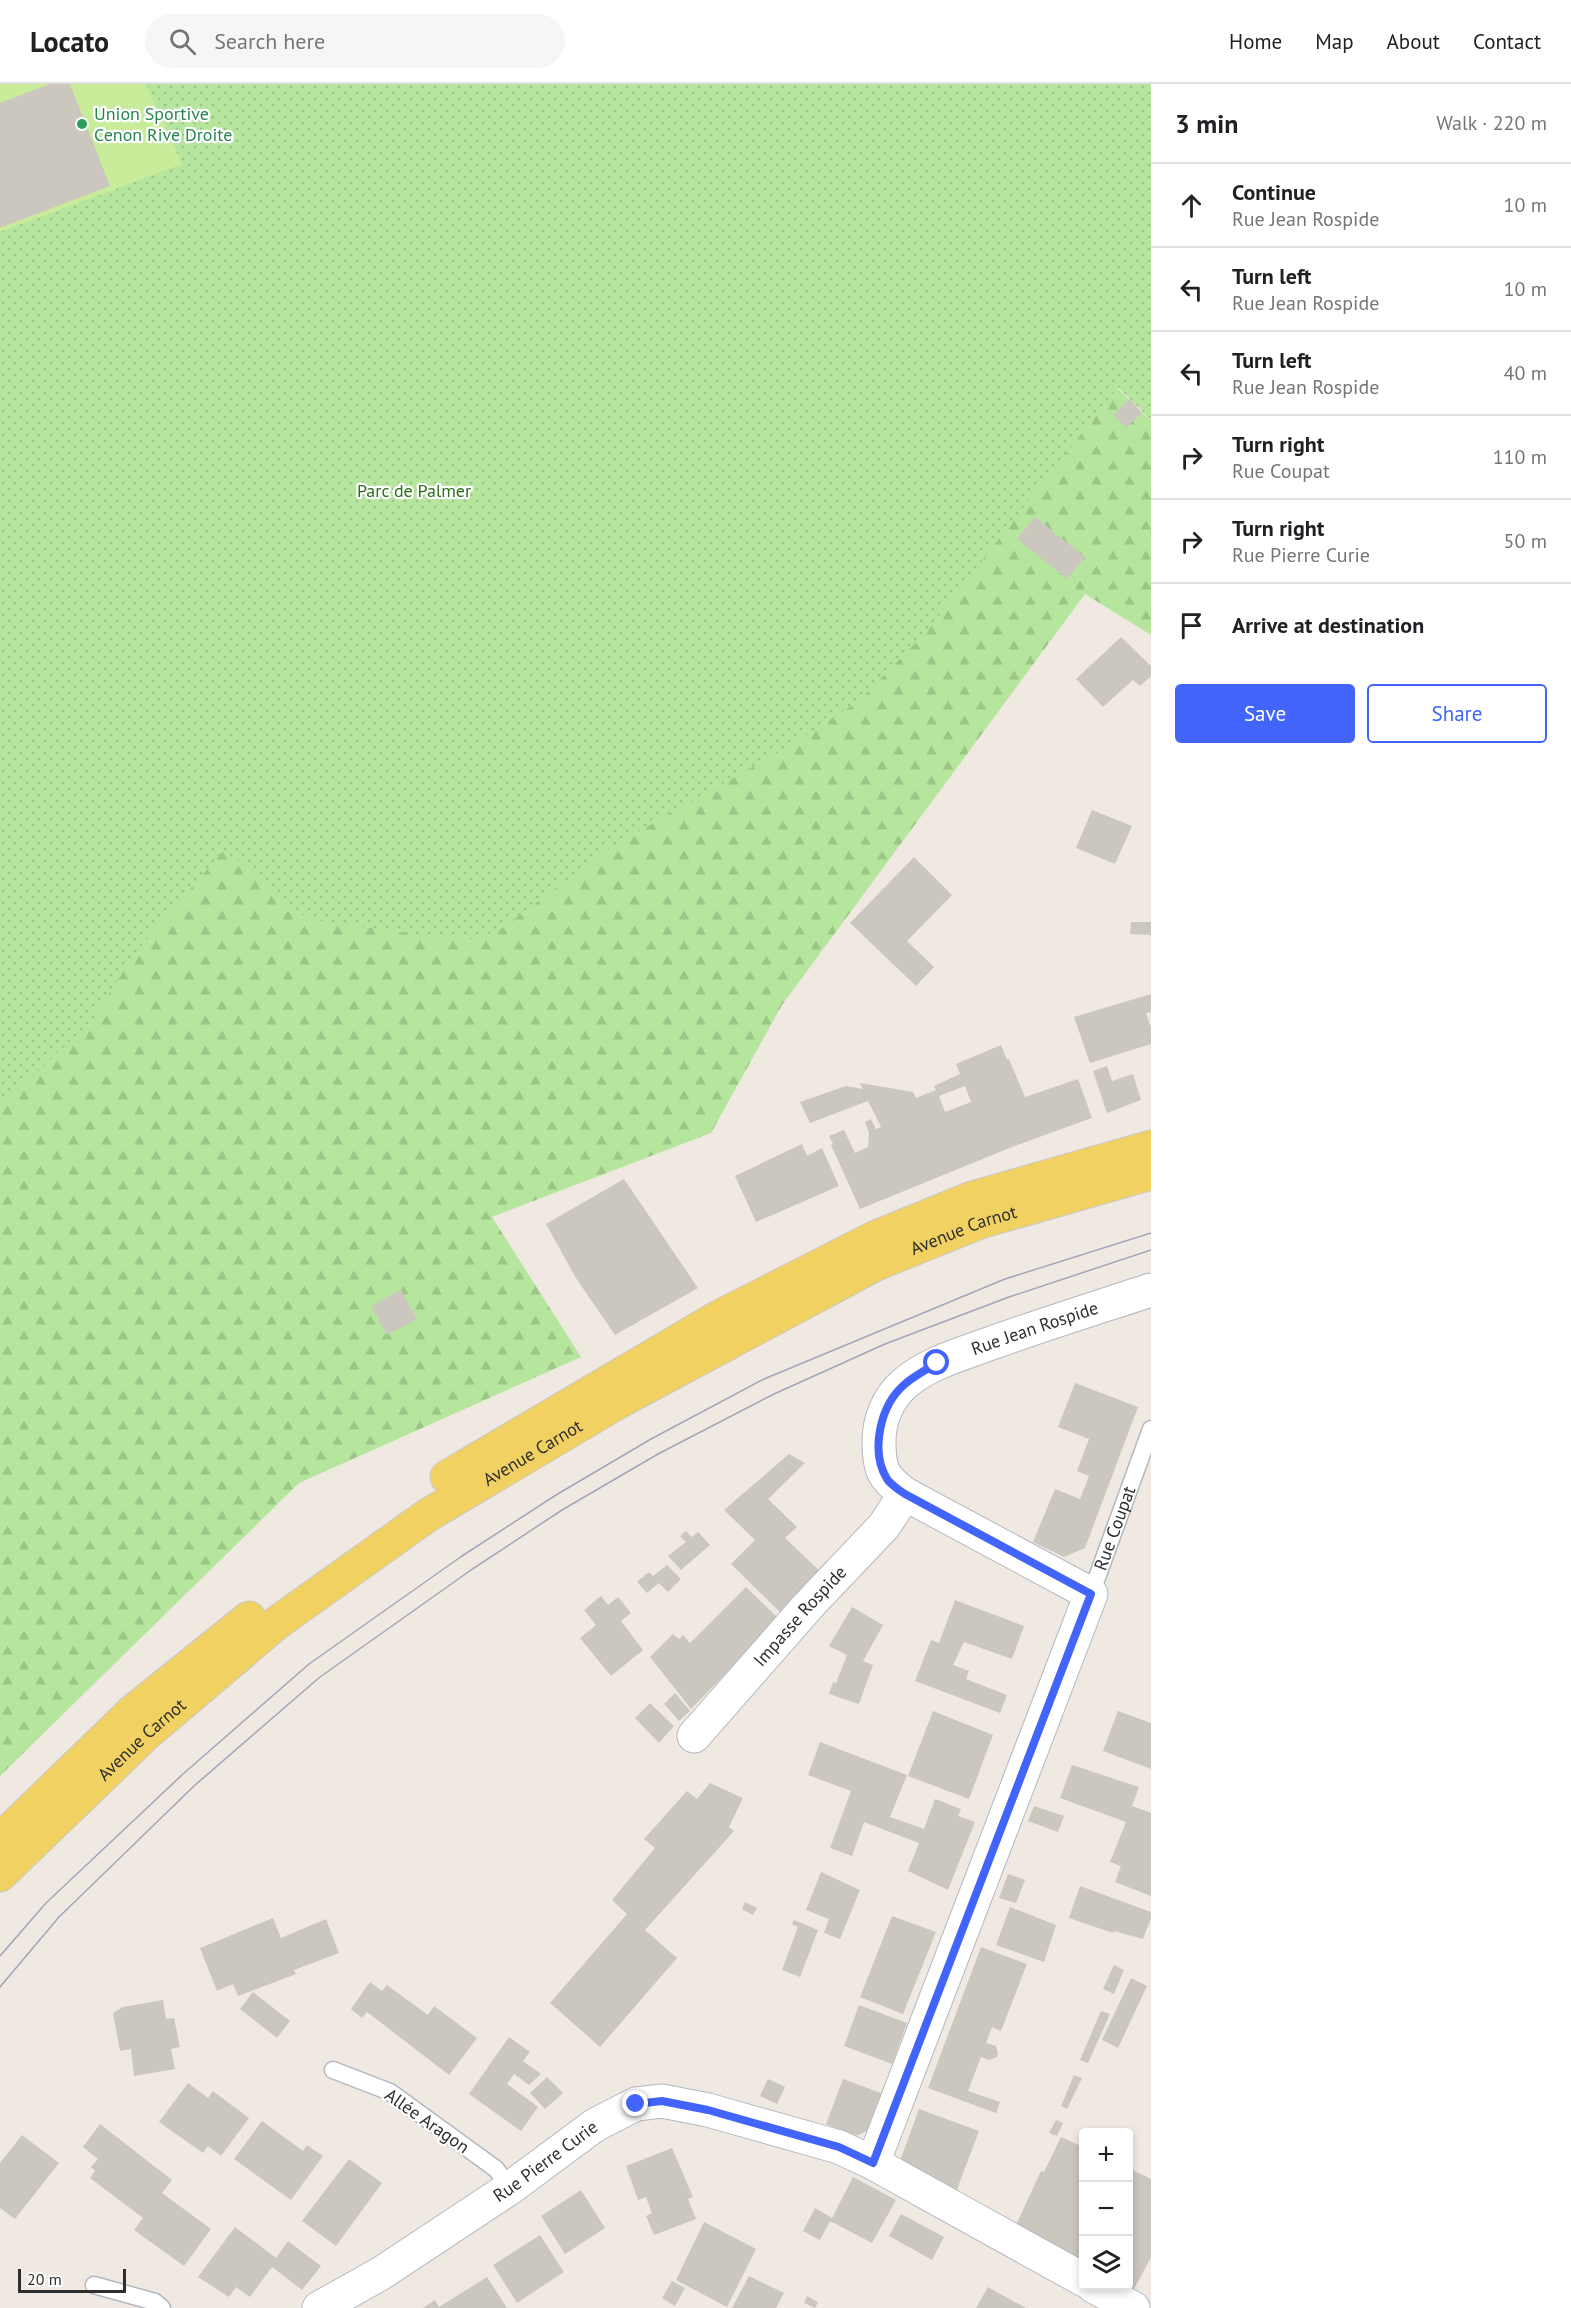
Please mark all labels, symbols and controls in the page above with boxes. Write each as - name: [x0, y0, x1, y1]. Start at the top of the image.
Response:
- search box: [145, 14, 565, 68]
- text: Locato: [30, 23, 109, 60]
- icon: search: [166, 25, 199, 58]
- text: Search here: [214, 27, 325, 55]
- text: Home: [1229, 28, 1282, 55]
- text: Map: [1315, 28, 1354, 55]
- text: About: [1387, 28, 1440, 55]
- text: Contact: [1473, 28, 1541, 55]
- place label: Union Sportive Cenon Rive Droite: [94, 102, 232, 146]
- text: 3 min: [1175, 107, 1238, 140]
- text: Walk · 220 m: [1436, 110, 1547, 136]
- marker: Union Sportive Cenon Rive Droite: [75, 117, 89, 131]
- text: Continue: [1232, 178, 1316, 206]
- icon: ahead: [1175, 189, 1208, 222]
- text: 10 m: [1504, 192, 1547, 218]
- text: Rue Jean Rospide: [1232, 206, 1379, 232]
- text: Turn left: [1232, 262, 1312, 290]
- icon: left: [1175, 273, 1208, 306]
- text: 10 m: [1504, 276, 1547, 302]
- text: Rue Jean Rospide: [1232, 290, 1379, 316]
- text: Turn left: [1232, 346, 1312, 374]
- icon: left: [1175, 357, 1208, 390]
- text: 40 m: [1504, 360, 1547, 386]
- text: Rue Jean Rospide: [1232, 374, 1379, 400]
- text: Turn right: [1232, 430, 1324, 458]
- icon: right: [1175, 441, 1208, 474]
- text: 110 m: [1493, 444, 1547, 470]
- text: Rue Coupat: [1232, 458, 1330, 484]
- park label: Parc de Palmer: [357, 479, 471, 502]
- text: Turn right: [1232, 514, 1324, 542]
- icon: right: [1175, 525, 1208, 558]
- text: 50 m: [1504, 528, 1547, 554]
- text: Rue Pierre Curie: [1232, 542, 1370, 568]
- icon: arrive: [1175, 609, 1208, 642]
- text: Arrive at destination: [1232, 611, 1424, 639]
- button: Save: [1175, 684, 1355, 743]
- button: Share: [1367, 684, 1547, 743]
- street label: Avenue Carnot: [907, 1200, 1019, 1260]
- street label: Rue Jean Rospide: [968, 1296, 1101, 1360]
- route start: [923, 1349, 949, 1375]
- street label: Avenue Carnot: [478, 1414, 586, 1491]
- street label: Rue Coupat: [1089, 1483, 1140, 1573]
- street label: Impasse Rospide: [748, 1561, 851, 1671]
- street label: Avenue Carnot: [92, 1693, 190, 1786]
- street label: Allée Aragon: [381, 2083, 474, 2158]
- route end: [622, 2090, 648, 2116]
- street label: Rue Pierre Curie: [489, 2115, 602, 2207]
- map controls: [1079, 2128, 1133, 2290]
- button: +: [1079, 2128, 1133, 2182]
- button: −: [1079, 2182, 1133, 2236]
- button: layers: [1079, 2236, 1133, 2290]
- scale bar: [18, 2266, 126, 2294]
- text: 20 m: [27, 2269, 62, 2289]

